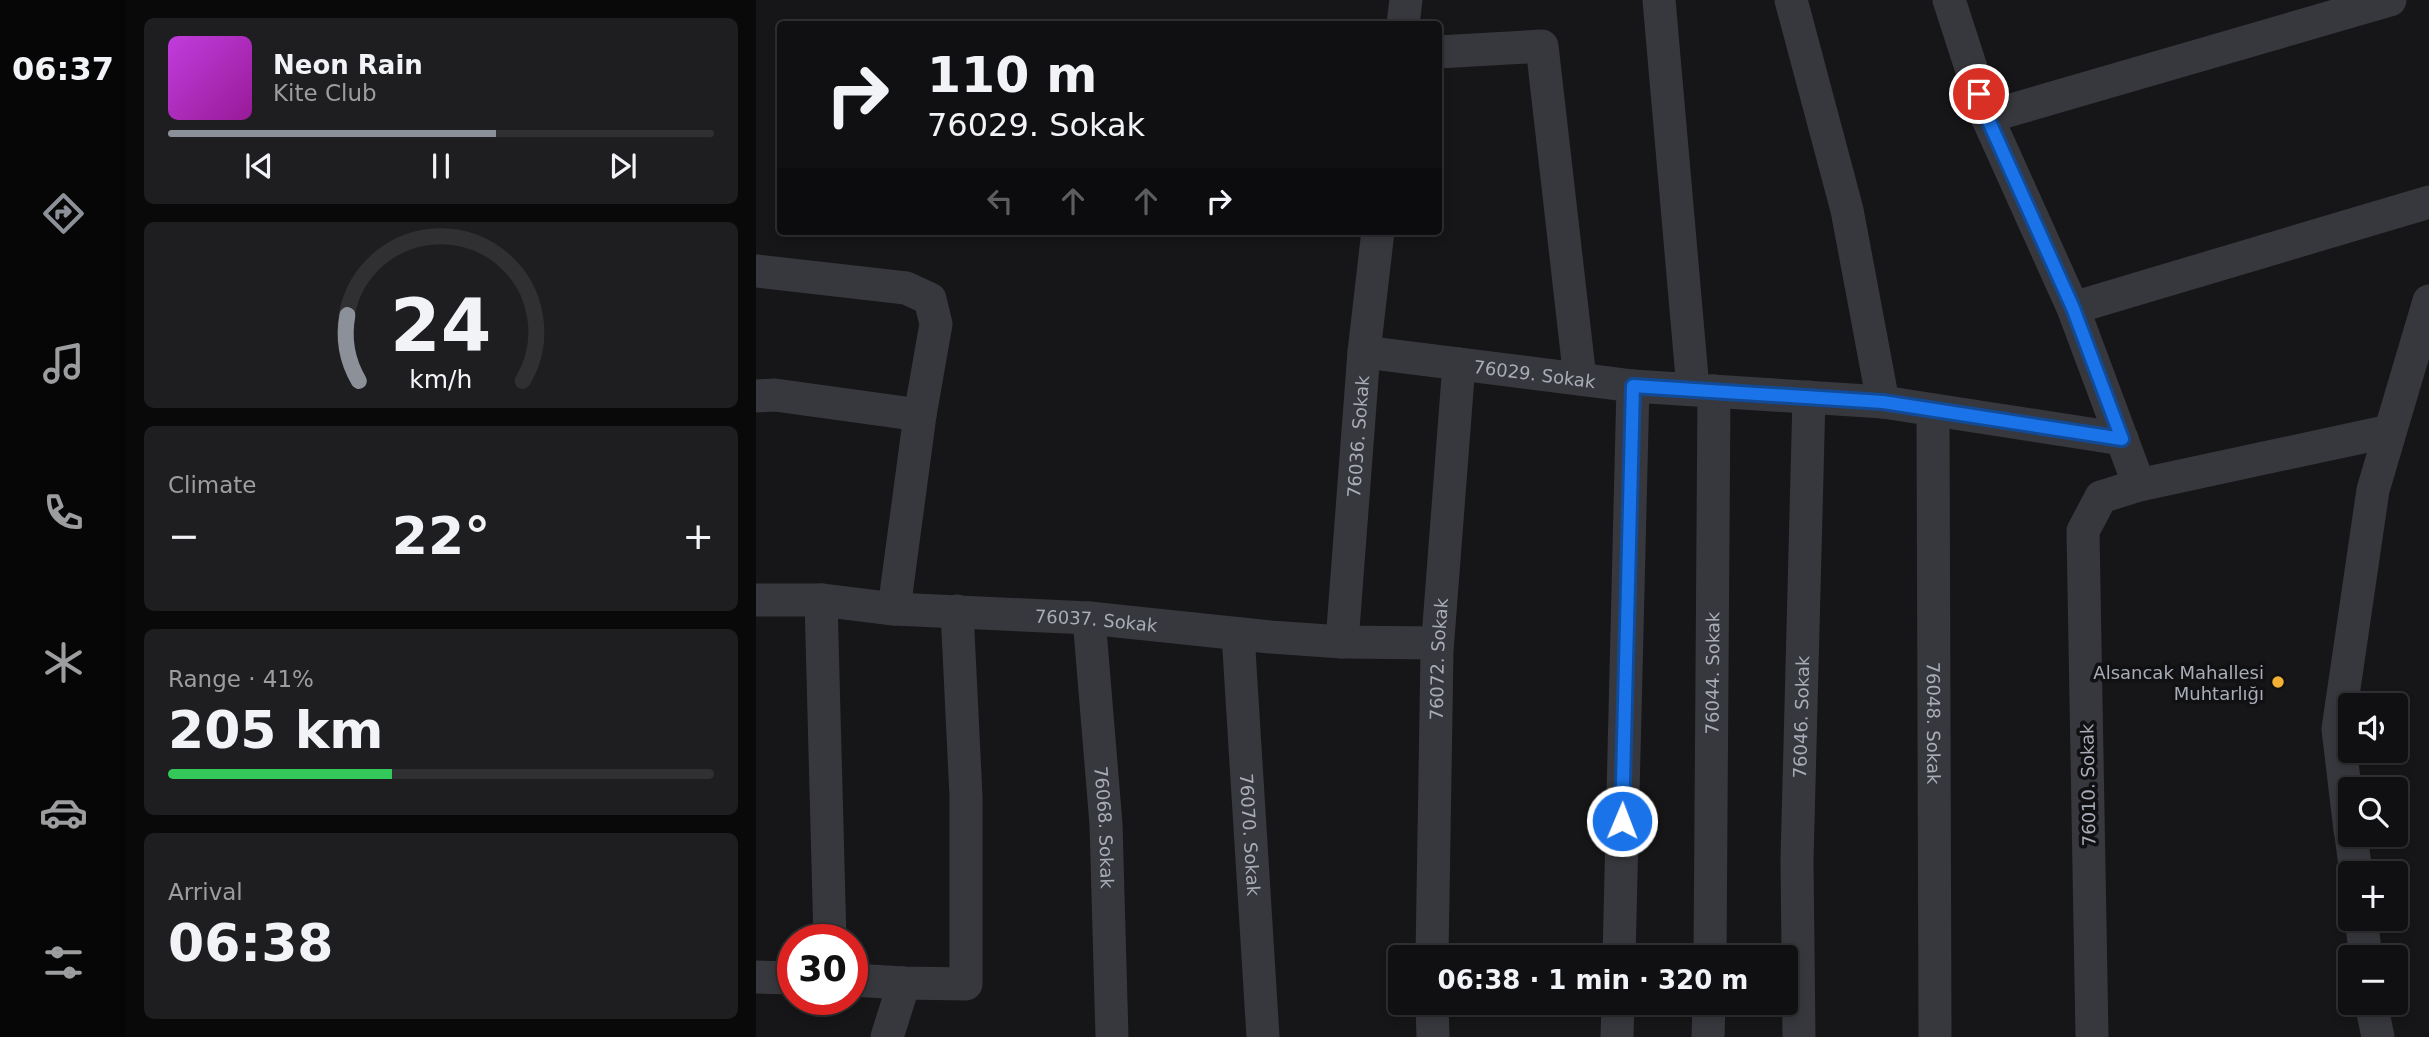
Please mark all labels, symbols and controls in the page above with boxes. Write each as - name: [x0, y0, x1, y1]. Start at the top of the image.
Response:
- text: 110 m: [927, 47, 1097, 104]
- icon: right: [812, 49, 903, 140]
- text: 06:37: [12, 50, 114, 88]
- text: Neon Rain: [273, 50, 423, 80]
- pin: [1949, 64, 2009, 124]
- icon: arrive: [1960, 75, 1998, 113]
- text: Kite Club: [273, 80, 377, 106]
- text: 76029. Sokak: [927, 106, 1145, 144]
- icon: previous: [240, 147, 278, 185]
- icon: pause: [422, 147, 460, 185]
- icon: next: [604, 147, 642, 185]
- icon: left: [981, 182, 1019, 220]
- icon: ahead: [1054, 182, 1092, 220]
- icon: ahead: [1127, 182, 1165, 220]
- icon: right: [1200, 182, 1238, 220]
- icon: directions: [39, 189, 88, 238]
- text: 24: [390, 283, 492, 368]
- icon: music: [39, 339, 88, 388]
- street label: 76029. Sokak: [1472, 355, 1597, 392]
- text: km/h: [409, 364, 473, 393]
- street label: 76036. Sokak: [1342, 374, 1373, 499]
- text: Climate: [168, 472, 257, 498]
- icon: phone: [39, 488, 88, 537]
- text: 22°: [392, 506, 490, 566]
- text: −: [168, 514, 200, 558]
- text: +: [682, 514, 714, 558]
- street label: 76072. Sokak: [1425, 596, 1452, 721]
- street label: 76037. Sokak: [1034, 605, 1159, 636]
- street label: 76044. Sokak: [1701, 611, 1723, 734]
- icon: climate: [39, 638, 88, 687]
- street label: 76046. Sokak: [1789, 655, 1813, 779]
- street label: 76048. Sokak: [1923, 662, 1945, 785]
- place label: Alsancak Mahallesi Muhtarlığı: [2093, 662, 2264, 704]
- text: Range · 41%: [168, 666, 314, 692]
- marker: Alsancak Mahallesi Muhtarlığı: [2270, 674, 2286, 690]
- map controls: [2338, 693, 2408, 1015]
- button: sound: [2338, 693, 2408, 763]
- text: 205 km: [168, 700, 383, 760]
- street label: 76010. Sokak: [2076, 723, 2100, 847]
- street label: 76068. Sokak: [1091, 765, 1118, 890]
- street label: 76070. Sokak: [1236, 773, 1265, 897]
- button: search: [2338, 777, 2408, 847]
- position arrow: [1585, 784, 1659, 858]
- icon: car: [39, 788, 88, 837]
- button: +: [2338, 861, 2408, 931]
- text: Arrival: [168, 879, 243, 905]
- text: 06:38: [168, 913, 334, 973]
- speed limit sign: 30: [777, 924, 868, 1015]
- icon: filters: [39, 938, 88, 987]
- button: −: [2338, 945, 2408, 1015]
- text: 06:38 · 1 min · 320 m: [1438, 965, 1748, 995]

